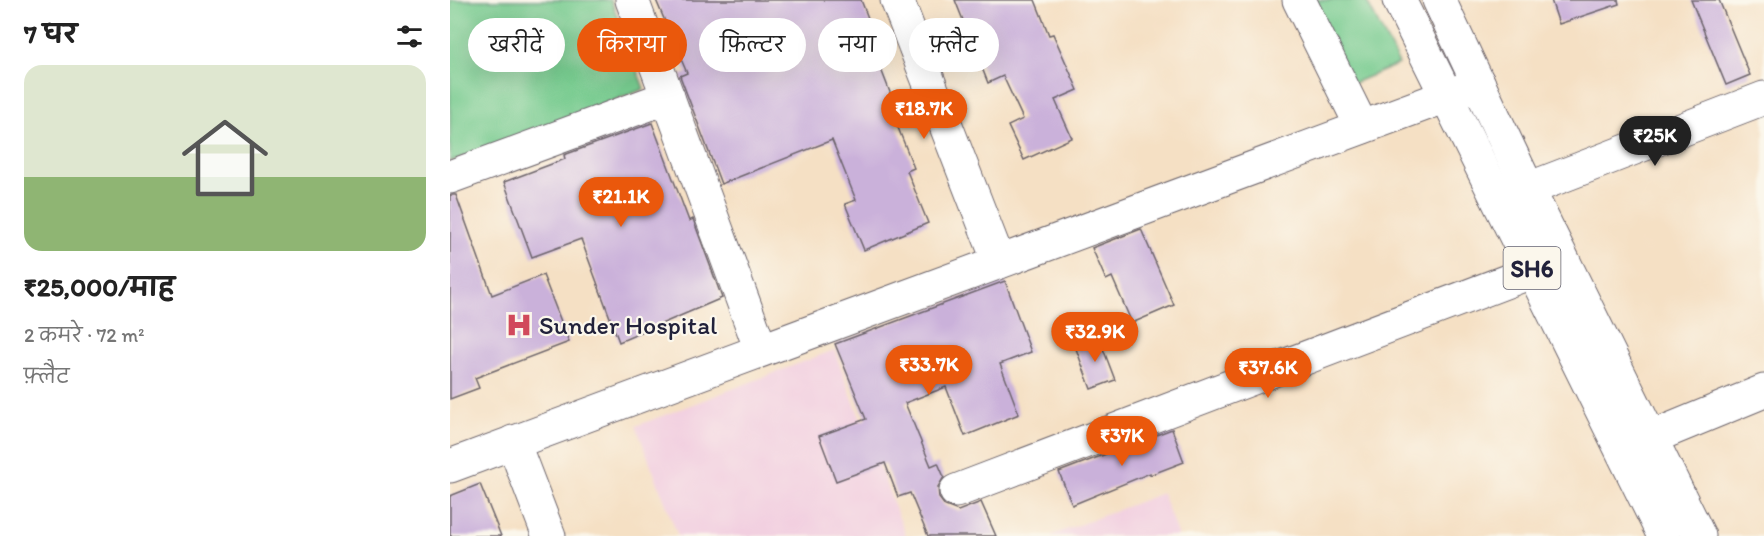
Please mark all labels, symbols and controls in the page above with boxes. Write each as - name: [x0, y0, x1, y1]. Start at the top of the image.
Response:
- text: 7 घर: [24, 18, 77, 50]
- chip: खरीदें: [468, 18, 565, 72]
- chip: किराया: [577, 18, 687, 72]
- chip: फ़िल्टर: [699, 18, 806, 72]
- chip: नया: [818, 18, 897, 72]
- chip: फ़्लैट: [909, 18, 999, 72]
- icon: filters: [393, 20, 426, 53]
- pin: ₹18.7K: [875, 89, 973, 140]
- text: ₹18.7K: [895, 96, 953, 120]
- icon: home: [171, 104, 279, 212]
- pin: ₹25K: [1619, 116, 1691, 167]
- text: ₹25K: [1633, 123, 1677, 147]
- pin: ₹21.1K: [572, 177, 670, 228]
- text: ₹21.1K: [593, 184, 649, 208]
- road number: SH6: [1504, 247, 1560, 289]
- text: ₹25,000/माह: [24, 271, 175, 303]
- place label: Sunder Hospital: [539, 309, 717, 341]
- hospital icon: Sunder Hospital: [504, 310, 534, 340]
- pin: ₹32.9K: [1046, 312, 1144, 363]
- text: ₹32.9K: [1065, 319, 1125, 343]
- text: 2 कमरे · 72 m²: [24, 323, 144, 347]
- pin: ₹33.7K: [880, 345, 978, 396]
- pin: ₹37.6K: [1219, 348, 1317, 399]
- text: ₹33.7K: [899, 352, 959, 376]
- text: ₹37.6K: [1239, 355, 1297, 379]
- text: फ़्लैट: [24, 364, 70, 388]
- pin: ₹37K: [1086, 416, 1158, 467]
- text: ₹37K: [1100, 423, 1144, 447]

